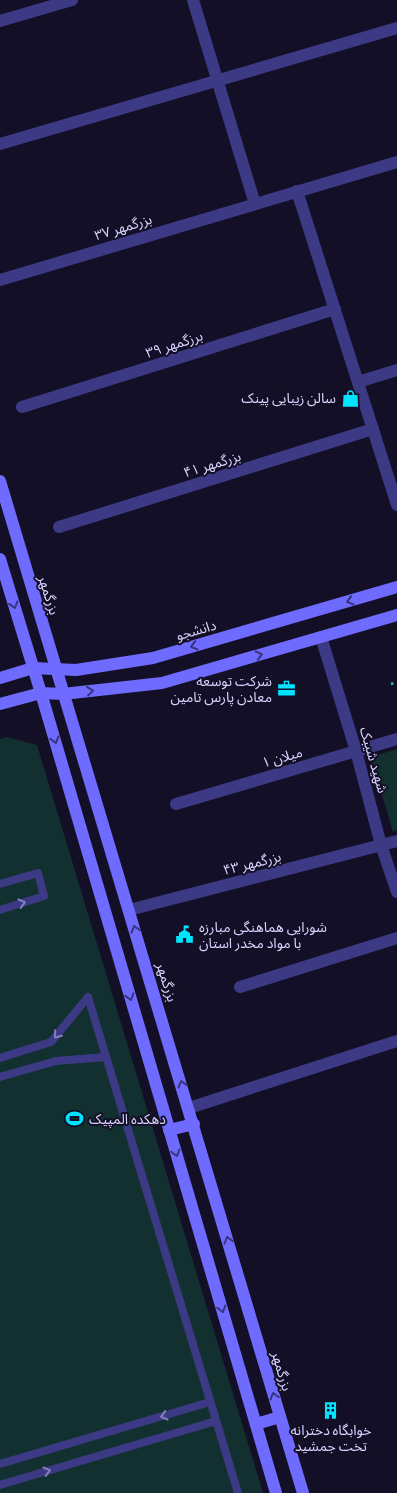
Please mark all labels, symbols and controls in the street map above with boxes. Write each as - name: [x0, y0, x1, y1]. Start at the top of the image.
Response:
- street label: بزرگمهر ۳۷: [92, 210, 155, 246]
- street label: برزگمهر ۳۹: [143, 326, 206, 364]
- shop icon: سالن زیبایی پینک: [340, 388, 360, 408]
- place label: سالن زیبایی پینک: [241, 389, 336, 409]
- street label: بزرگمهر ۴۱: [181, 447, 244, 483]
- street label: بزرگمهر: [32, 572, 64, 618]
- one-way arrow: [346, 595, 355, 606]
- one-way arrow: [9, 601, 19, 609]
- street label: دانشجو: [174, 616, 219, 646]
- one-way arrow: [190, 640, 199, 650]
- one-way arrow: [254, 650, 263, 660]
- place label: شرکت توسعه معادن پارس تامین: [170, 672, 272, 708]
- office icon: شرکت توسعه معادن پارس تامین: [276, 679, 296, 699]
- one-way arrow: [86, 686, 94, 697]
- street label: شهید شیبک: [354, 725, 392, 796]
- one-way arrow: [50, 736, 60, 744]
- street label: میلان ۱: [260, 743, 305, 773]
- street label: بزرگمهر ۴۳: [221, 847, 284, 881]
- one-way arrow: [18, 898, 27, 909]
- place label: شورایی هماهنگی مبارزه با مواد مخدر استان: [199, 918, 327, 954]
- one-way arrow: [131, 925, 141, 933]
- public building icon: شورایی هماهنگی مبارزه با مواد مخدر استان: [175, 925, 195, 945]
- street label: بزرگمهر: [150, 959, 182, 1005]
- one-way arrow: [125, 992, 135, 1000]
- one-way arrow: [54, 1029, 63, 1039]
- one-way arrow: [177, 1081, 187, 1089]
- sports icon: دهکده المپیک: [65, 1109, 85, 1129]
- place label: دهکده المپیک: [89, 1110, 166, 1130]
- one-way arrow: [171, 1148, 181, 1156]
- one-way arrow: [224, 1236, 234, 1245]
- one-way arrow: [216, 1304, 226, 1312]
- street label: بزرگمهر: [266, 1348, 296, 1394]
- one-way arrow: [270, 1392, 280, 1401]
- building icon: خوابگاه دخترانه تخت جمشید: [321, 1400, 341, 1420]
- one-way arrow: [160, 1410, 168, 1420]
- place label: خوابگاه دخترانه تخت جمشید: [291, 1421, 371, 1457]
- one-way arrow: [42, 1467, 50, 1477]

